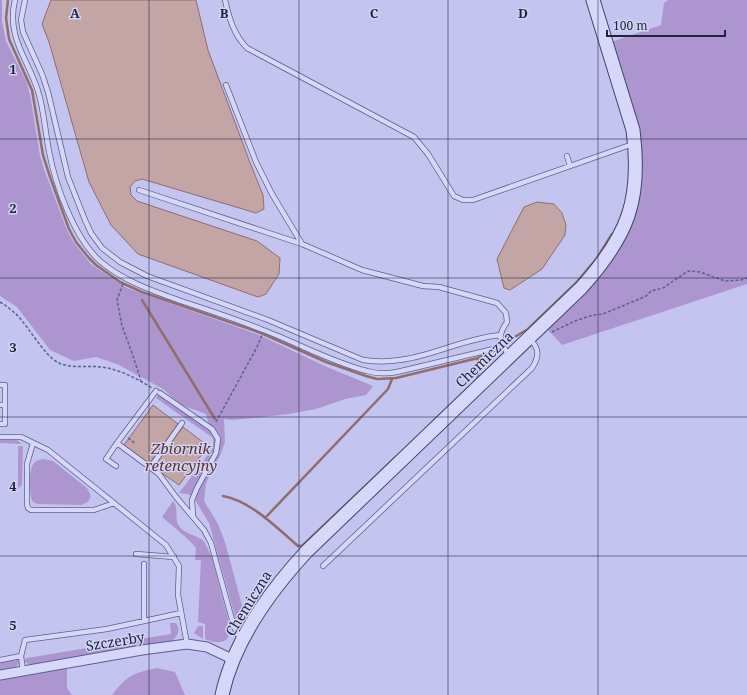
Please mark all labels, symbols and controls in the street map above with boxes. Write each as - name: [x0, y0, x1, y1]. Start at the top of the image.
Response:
- text: A: [70, 4, 80, 22]
- text: B: [220, 4, 229, 22]
- text: C: [370, 4, 379, 22]
- text: D: [518, 4, 528, 22]
- scale bar: [607, 12, 725, 38]
- text: 100 m: [613, 17, 648, 34]
- text: 1: [9, 60, 17, 78]
- text: 2: [9, 199, 17, 217]
- street label: Chemiczna: [451, 327, 517, 391]
- text: 3: [9, 338, 17, 356]
- water label: Zbiornik retencyjny: [145, 438, 217, 475]
- text: 4: [9, 477, 17, 495]
- street label: Chemiczna: [220, 567, 276, 639]
- text: 5: [9, 616, 17, 634]
- street label: Szczerby: [84, 627, 146, 655]

